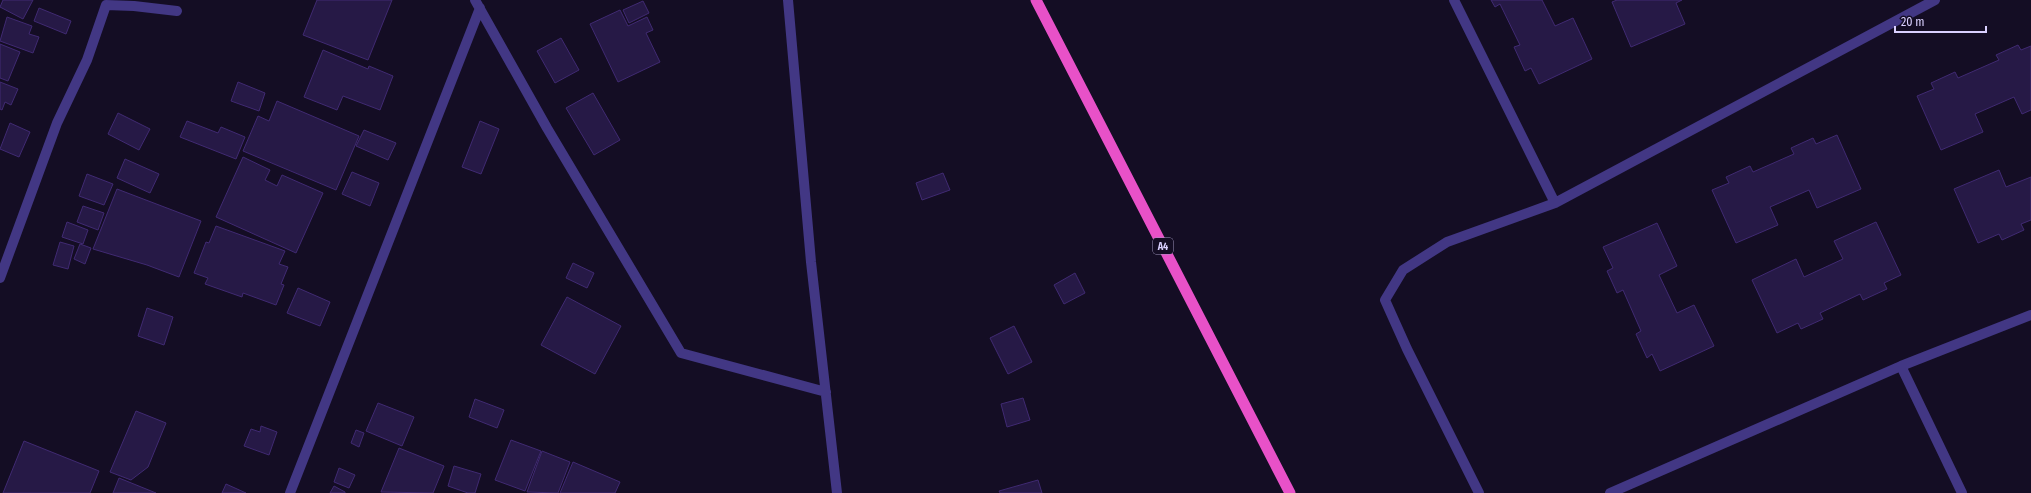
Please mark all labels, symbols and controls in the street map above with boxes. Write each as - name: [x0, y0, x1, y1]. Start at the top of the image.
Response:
- scale bar: [1895, 8, 1986, 34]
- text: 20 m: [1901, 15, 1925, 29]
- road number: A4: [1153, 238, 1173, 254]

